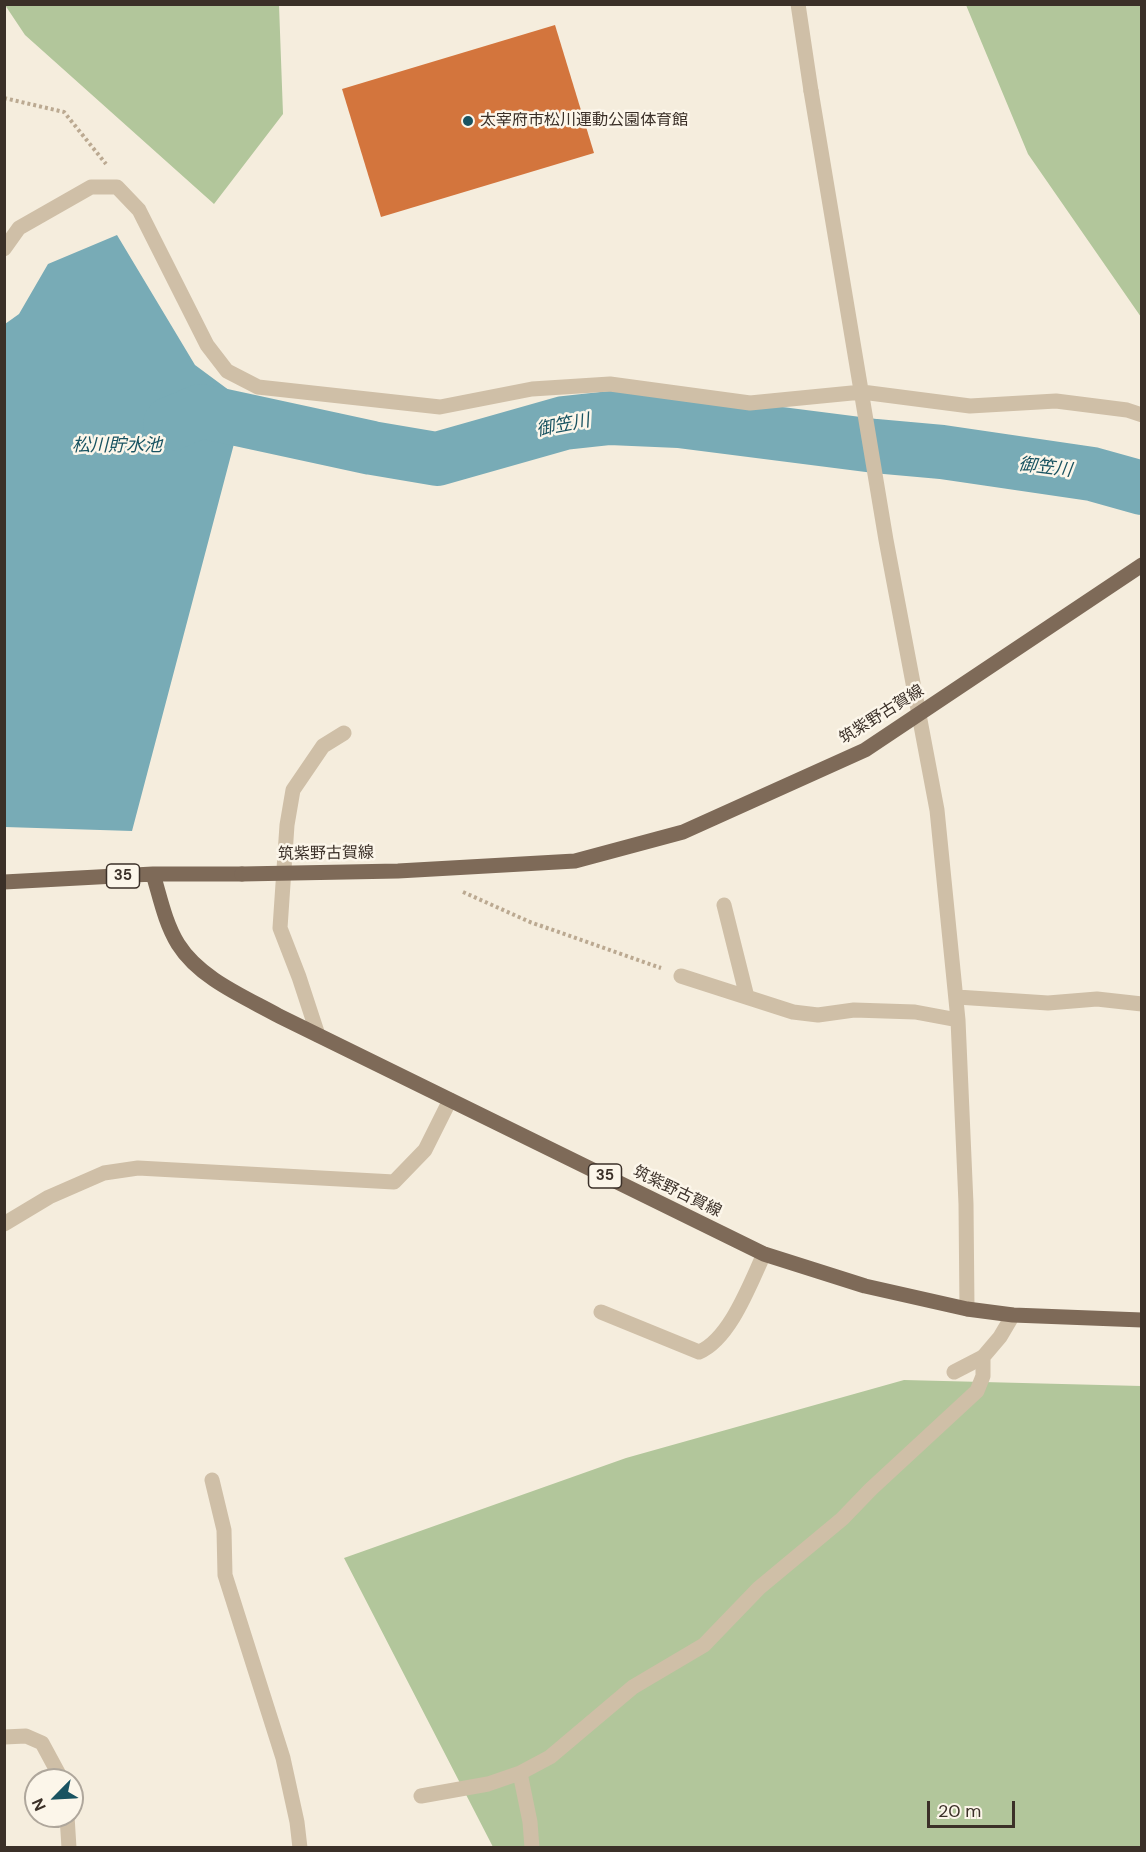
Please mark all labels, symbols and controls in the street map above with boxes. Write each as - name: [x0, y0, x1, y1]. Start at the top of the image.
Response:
- place label: 太宰府市松川運動公園体育館: [480, 111, 688, 131]
- marker: 太宰府市松川運動公園体育館: [461, 114, 475, 128]
- water label: 御笠川: [534, 410, 592, 442]
- water label: 松川貯水池: [72, 435, 162, 457]
- water label: 御笠川: [1017, 454, 1073, 482]
- street label: 筑紫野古賀線: [836, 681, 928, 749]
- street label: 筑紫野古賀線: [278, 844, 374, 864]
- road number: 35: [106, 864, 140, 888]
- street label: 筑紫野古賀線: [630, 1162, 724, 1222]
- road number: 35: [588, 1164, 622, 1188]
- north arrow: [24, 1768, 84, 1828]
- scale bar: [930, 1789, 1018, 1827]
- text: N: [27, 1795, 51, 1814]
- text: 20 m: [938, 1799, 981, 1823]

